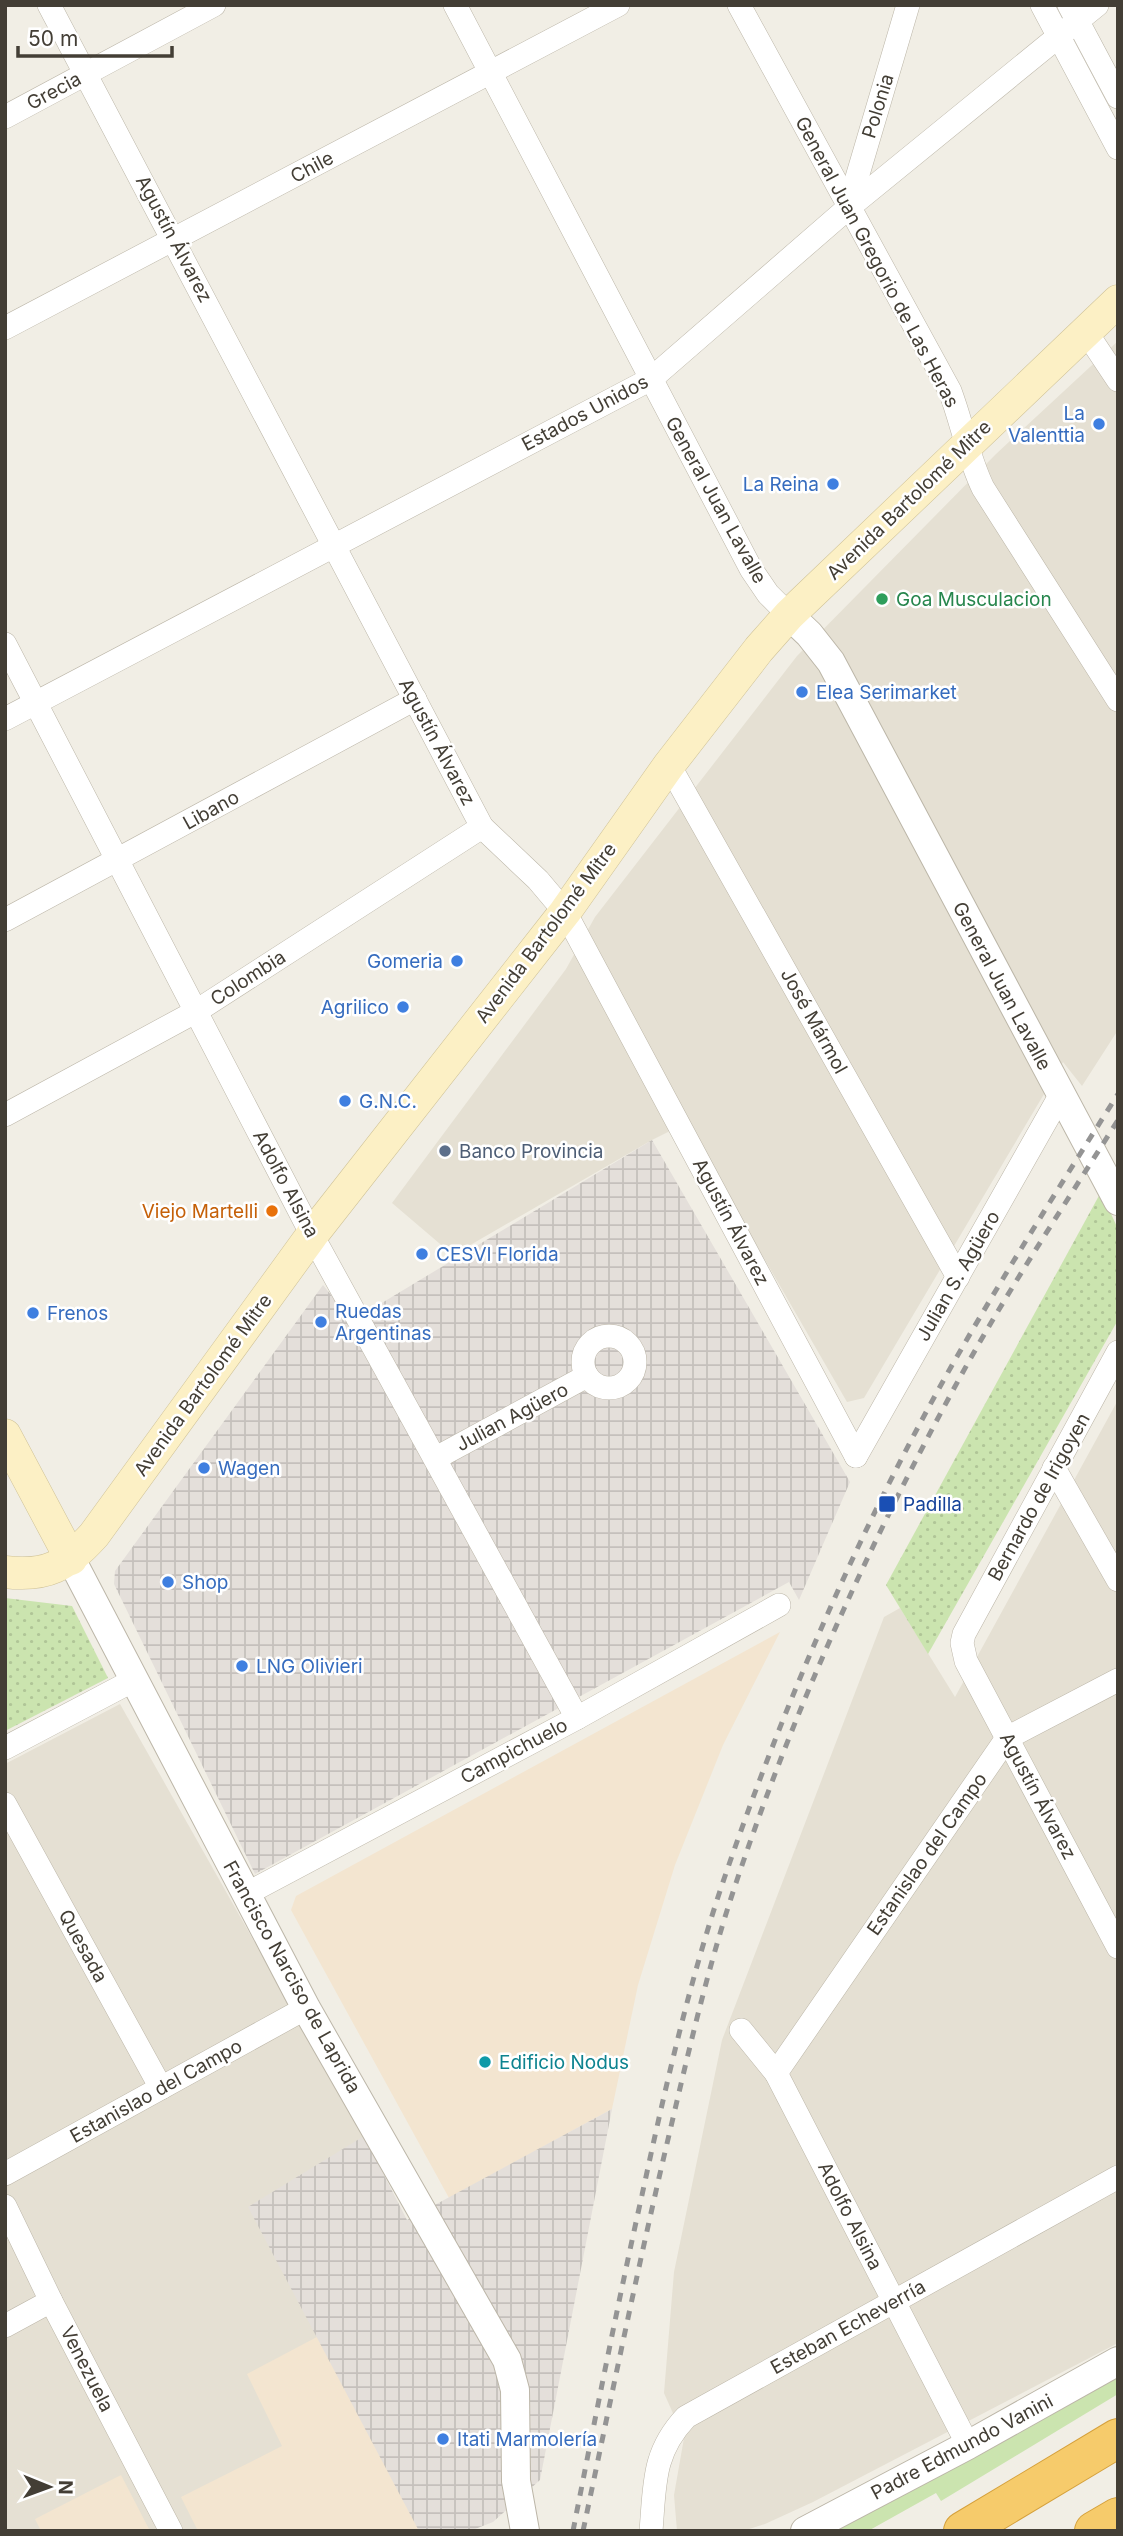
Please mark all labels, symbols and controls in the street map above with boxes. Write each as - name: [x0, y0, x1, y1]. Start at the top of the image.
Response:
- scale bar: [18, 14, 172, 58]
- text: 50 m: [28, 26, 78, 51]
- street label: Grecia: [23, 67, 85, 115]
- street label: Polonia: [857, 71, 899, 141]
- street label: General Juan Gregorio de Las Heras: [790, 112, 964, 412]
- street label: Chile: [287, 146, 337, 188]
- street label: Agustín Álvarez: [131, 171, 218, 306]
- street label: Estados Unidos: [518, 370, 652, 456]
- place label: La Valenttia: [1008, 402, 1085, 447]
- street label: General Juan Lavalle: [661, 413, 771, 587]
- street label: Avenida Bartolomé Mitre: [822, 415, 996, 585]
- marker: La Valenttia: [1091, 416, 1107, 432]
- place label: La Reina: [743, 473, 819, 496]
- marker: La Reina: [825, 476, 841, 492]
- place label: Goa Musculacion: [896, 588, 1052, 611]
- marker: Goa Musculacion: [874, 591, 890, 607]
- street label: Agustín Álvarez: [394, 674, 481, 809]
- place label: Elea Serimarket: [816, 681, 957, 704]
- marker: Elea Serimarket: [794, 684, 810, 700]
- street label: Libano: [179, 785, 243, 835]
- street label: Avenida Bartolomé Mitre: [471, 838, 621, 1028]
- street label: General Juan Lavalle: [948, 898, 1056, 1074]
- street label: Colombia: [206, 945, 290, 1011]
- place label: Gomeria: [367, 950, 443, 973]
- marker: Gomeria: [449, 953, 465, 969]
- street label: José Mármol: [776, 964, 852, 1078]
- place label: Agrilico: [321, 996, 389, 1019]
- marker: Agrilico: [395, 999, 411, 1015]
- place label: G.N.C.: [359, 1090, 417, 1113]
- marker: G.N.C.: [337, 1093, 353, 1109]
- street label: Adolfo Alsina: [248, 1126, 324, 1242]
- place label: Banco Provincia: [459, 1140, 604, 1163]
- marker: Banco Provincia: [437, 1143, 453, 1159]
- street label: Agustín Álvarez: [688, 1154, 775, 1289]
- place label: Viejo Martelli: [142, 1200, 258, 1223]
- marker: Viejo Martelli: [264, 1203, 280, 1219]
- street label: Julian S. Agüero: [911, 1207, 1005, 1345]
- place label: CESVI Florida: [436, 1243, 559, 1266]
- marker: CESVI Florida: [414, 1246, 430, 1262]
- street label: Avenida Bartolomé Mitre: [129, 1289, 277, 1481]
- place label: Ruedas Argentinas: [335, 1300, 432, 1345]
- place label: Frenos: [47, 1302, 108, 1325]
- marker: Frenos: [25, 1305, 41, 1321]
- marker: Ruedas Argentinas: [313, 1314, 329, 1330]
- street label: Julian Agüero: [452, 1378, 572, 1456]
- street label: Bernardo de Irigoyen: [983, 1409, 1095, 1585]
- place label: Wagen: [218, 1457, 280, 1480]
- marker: Wagen: [196, 1460, 212, 1476]
- place label: Padilla: [903, 1493, 962, 1516]
- marker: Padilla: [877, 1494, 897, 1514]
- place label: Shop: [182, 1571, 228, 1594]
- marker: Shop: [160, 1574, 176, 1590]
- place label: LNG Olivieri: [256, 1655, 363, 1678]
- marker: LNG Olivieri: [234, 1658, 250, 1674]
- street label: Campichuelo: [457, 1713, 571, 1789]
- street label: Agustín Álvarez: [995, 1728, 1082, 1863]
- street label: Estanislao del Campo: [862, 1768, 992, 1940]
- street label: Francisco Narciso de Laprida: [218, 1857, 366, 2097]
- street label: Quesada: [54, 1906, 112, 1986]
- street label: Estanislao del Campo: [66, 2034, 246, 2148]
- place label: Edificio Nodus: [499, 2051, 629, 2074]
- marker: Edificio Nodus: [477, 2054, 493, 2070]
- street label: Adolfo Alsina: [813, 2158, 887, 2274]
- street label: Esteban Echeverría: [767, 2275, 929, 2379]
- street label: Venezuela: [56, 2322, 118, 2416]
- street label: Padre Edmundo Vanini: [867, 2389, 1057, 2505]
- place label: Itati Marmolería: [457, 2428, 597, 2451]
- marker: Itati Marmolería: [435, 2431, 451, 2447]
- north arrow: [14, 2452, 84, 2522]
- text: N: [54, 2480, 77, 2495]

